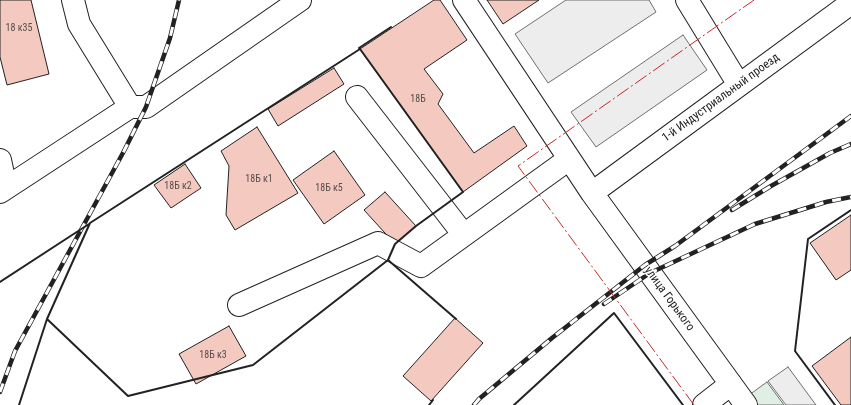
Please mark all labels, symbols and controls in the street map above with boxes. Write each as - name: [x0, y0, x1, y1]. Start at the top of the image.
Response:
- house number: 18 к35: [6, 22, 32, 34]
- street label: 1-й Индустриальный проезд: [660, 51, 782, 145]
- house number: 18Б: [410, 93, 426, 105]
- house number: 18Б к1: [245, 173, 273, 185]
- house number: 18Б к2: [164, 180, 192, 192]
- house number: 18Б к5: [315, 182, 343, 194]
- street label: улица Горького: [641, 264, 697, 334]
- house number: 18Б к3: [199, 349, 227, 361]

